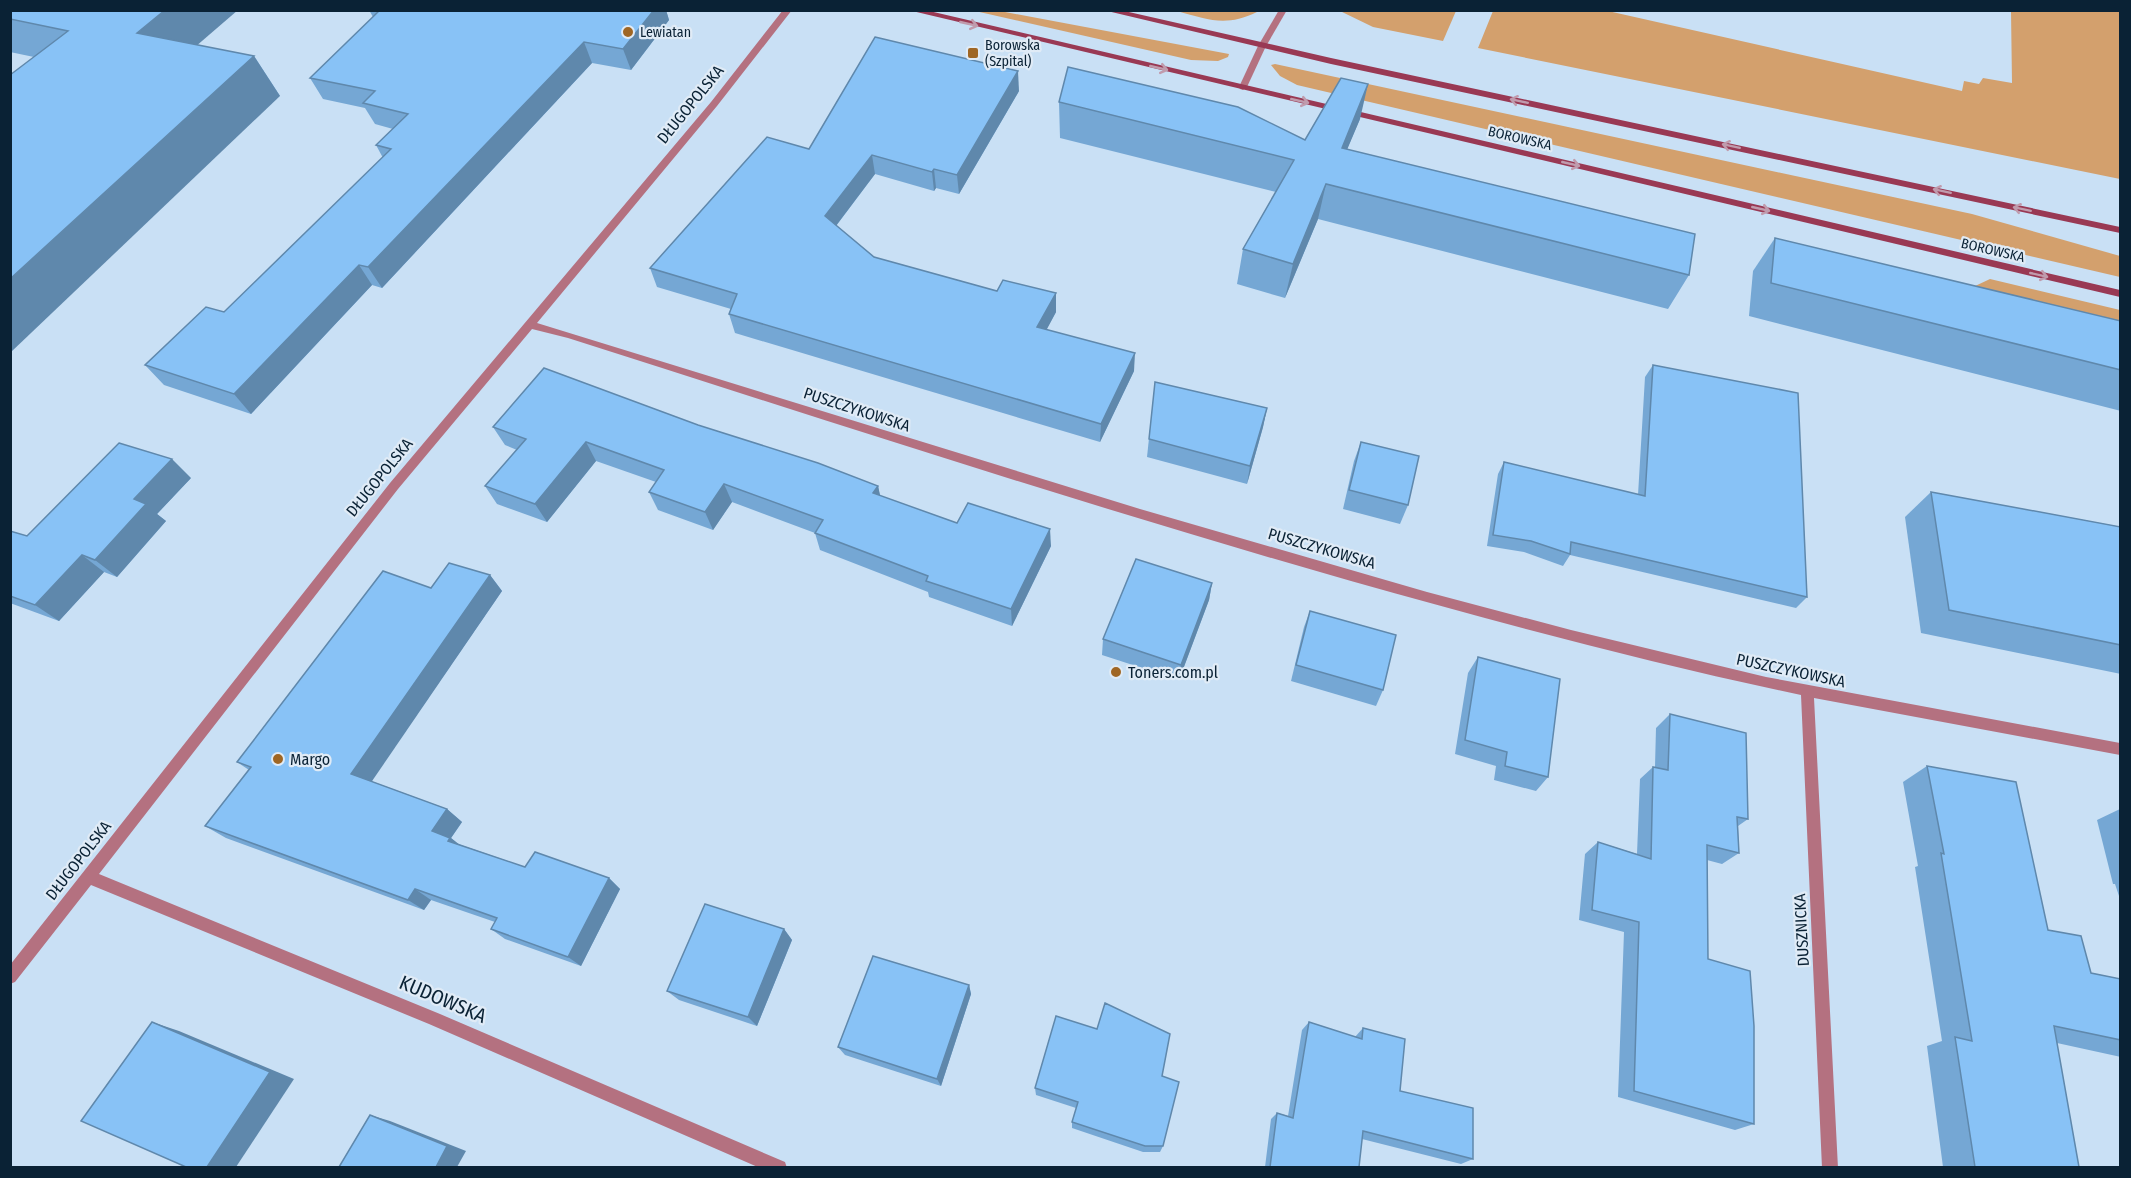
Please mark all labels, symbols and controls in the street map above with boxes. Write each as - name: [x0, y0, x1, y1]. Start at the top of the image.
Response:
- one-way arrow: [960, 18, 979, 30]
- place label: Lewiatan: [640, 24, 691, 41]
- marker: Lewiatan: [621, 25, 635, 39]
- place label: Borowska (Szpital): [985, 37, 1040, 70]
- marker: Borowska (Szpital): [966, 46, 980, 60]
- street label: DŁUGOPOLSKA: [653, 61, 728, 147]
- one-way arrow: [1150, 62, 1169, 74]
- one-way arrow: [1290, 95, 1309, 107]
- one-way arrow: [1510, 95, 1530, 106]
- street label: BOROWSKA: [1486, 123, 1554, 154]
- one-way arrow: [1722, 140, 1741, 151]
- one-way arrow: [1562, 159, 1581, 171]
- one-way arrow: [1933, 185, 1952, 197]
- one-way arrow: [2013, 202, 2032, 214]
- one-way arrow: [1751, 203, 1770, 215]
- street label: BOROWSKA: [1959, 235, 2027, 266]
- one-way arrow: [2029, 269, 2048, 281]
- street label: PUSZCZYKOWSKA: [801, 383, 913, 436]
- street label: DŁUGOPOLSKA: [342, 434, 417, 520]
- street label: PUSZCZYKOWSKA: [1266, 524, 1378, 573]
- street label: PUSZCZYKOWSKA: [1735, 650, 1848, 691]
- place label: Toners.com.pl: [1128, 663, 1218, 682]
- marker: Toners.com.pl: [1109, 665, 1123, 679]
- place label: Margo: [290, 750, 330, 769]
- marker: Margo: [271, 752, 285, 766]
- street label: DŁUGOPOLSKA: [42, 817, 115, 904]
- street label: DUSZNICKA: [1790, 893, 1813, 967]
- street label: KUDOWSKA: [396, 970, 491, 1028]

